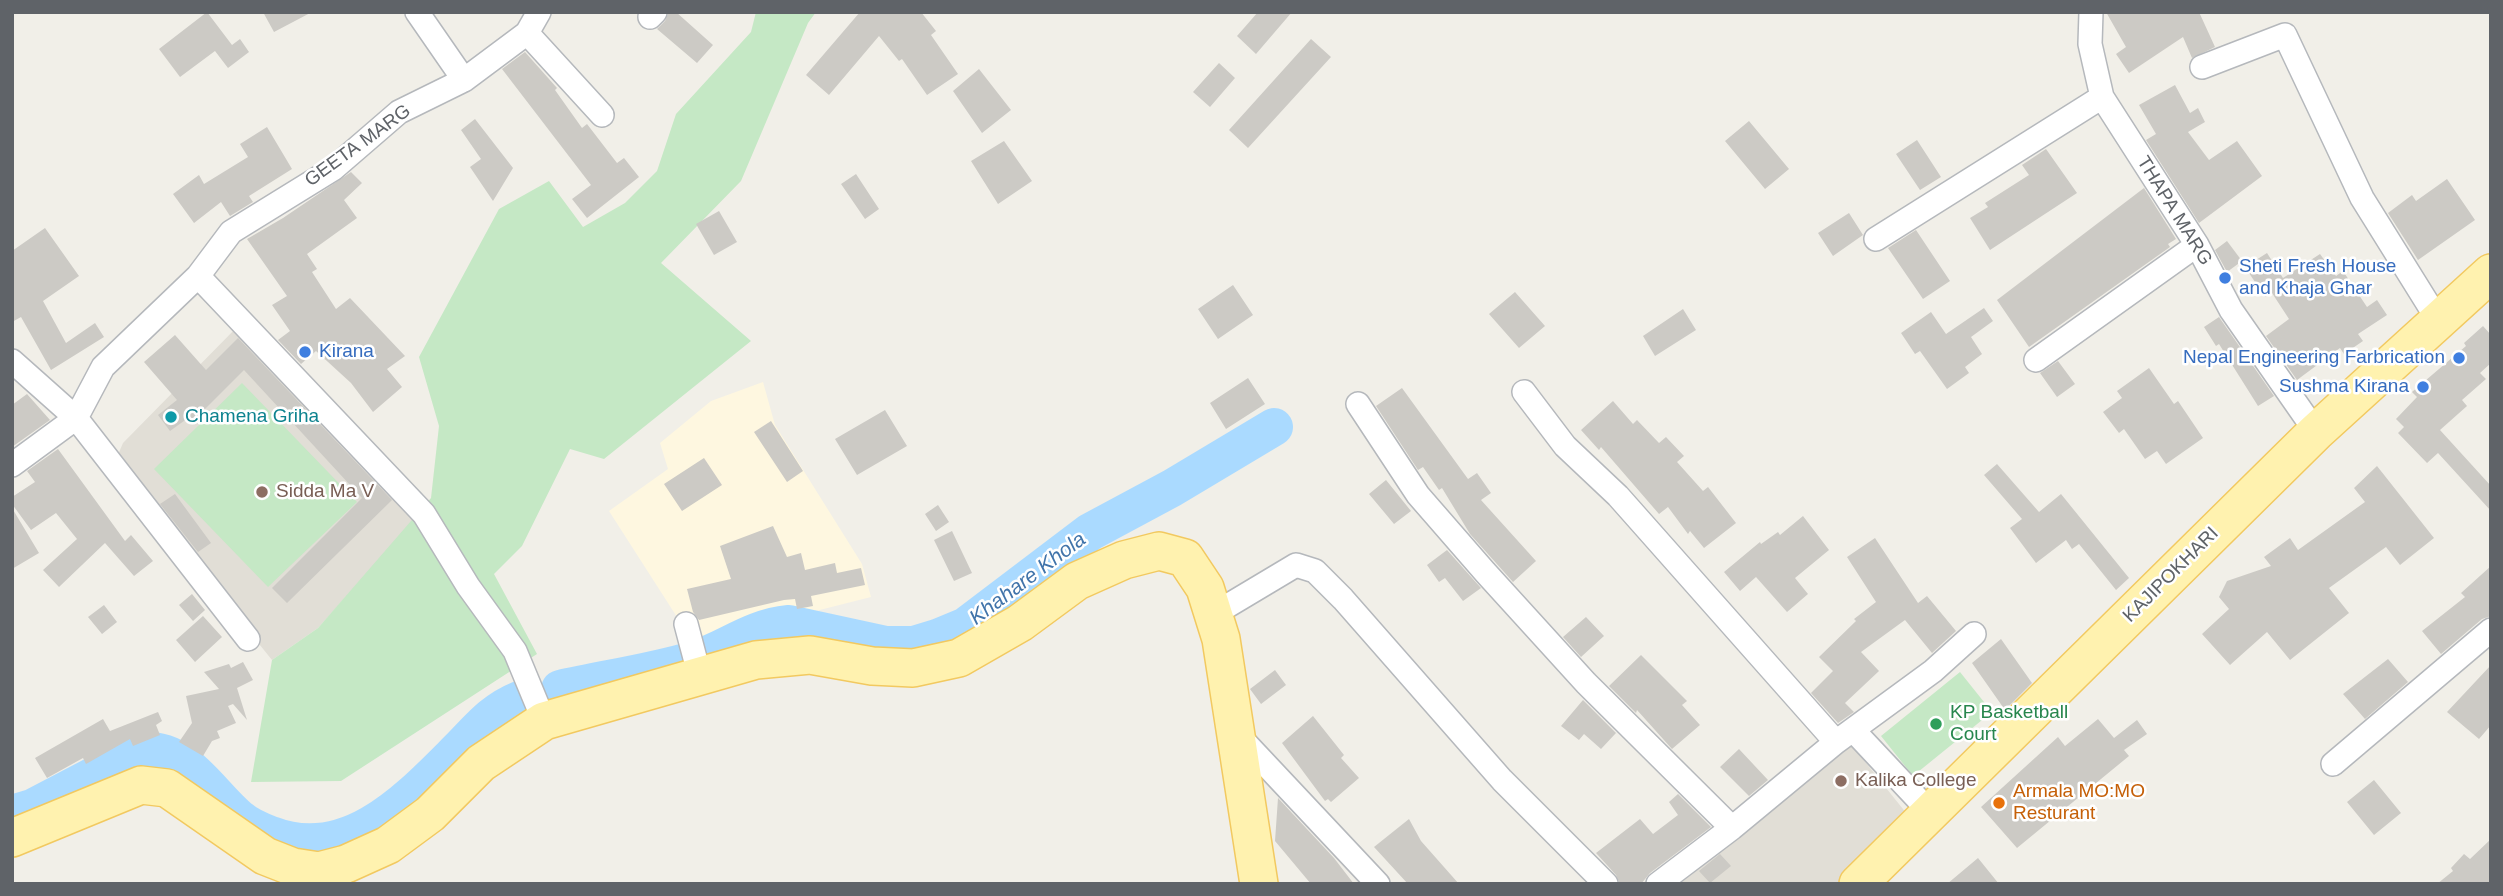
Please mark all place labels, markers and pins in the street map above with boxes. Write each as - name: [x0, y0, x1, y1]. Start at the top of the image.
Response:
- place label: Sheti Fresh House and Khaja Ghar: [2239, 256, 2396, 300]
- marker: Sheti Fresh House and Khaja Ghar: [2217, 270, 2233, 286]
- place label: Kirana: [319, 341, 374, 363]
- marker: Kirana: [297, 344, 313, 360]
- place label: Nepal Engineering Farbrication: [2183, 347, 2445, 369]
- marker: Nepal Engineering Farbrication: [2451, 350, 2467, 366]
- place label: Sushma Kirana: [2279, 376, 2409, 398]
- marker: Sushma Kirana: [2415, 379, 2431, 395]
- place label: Chamena Griha: [185, 406, 319, 428]
- marker: Chamena Griha: [163, 409, 179, 425]
- place label: Sidda Ma V: [276, 481, 374, 503]
- marker: Sidda Ma V: [254, 484, 270, 500]
- place label: KP Basketball Court: [1950, 702, 2068, 746]
- marker: KP Basketball Court: [1928, 716, 1944, 732]
- place label: Kalika College: [1855, 770, 1976, 792]
- marker: Kalika College: [1833, 773, 1849, 789]
- place label: Armala MO:MO Resturant: [2013, 781, 2145, 825]
- marker: Armala MO:MO Resturant: [1991, 795, 2007, 811]

